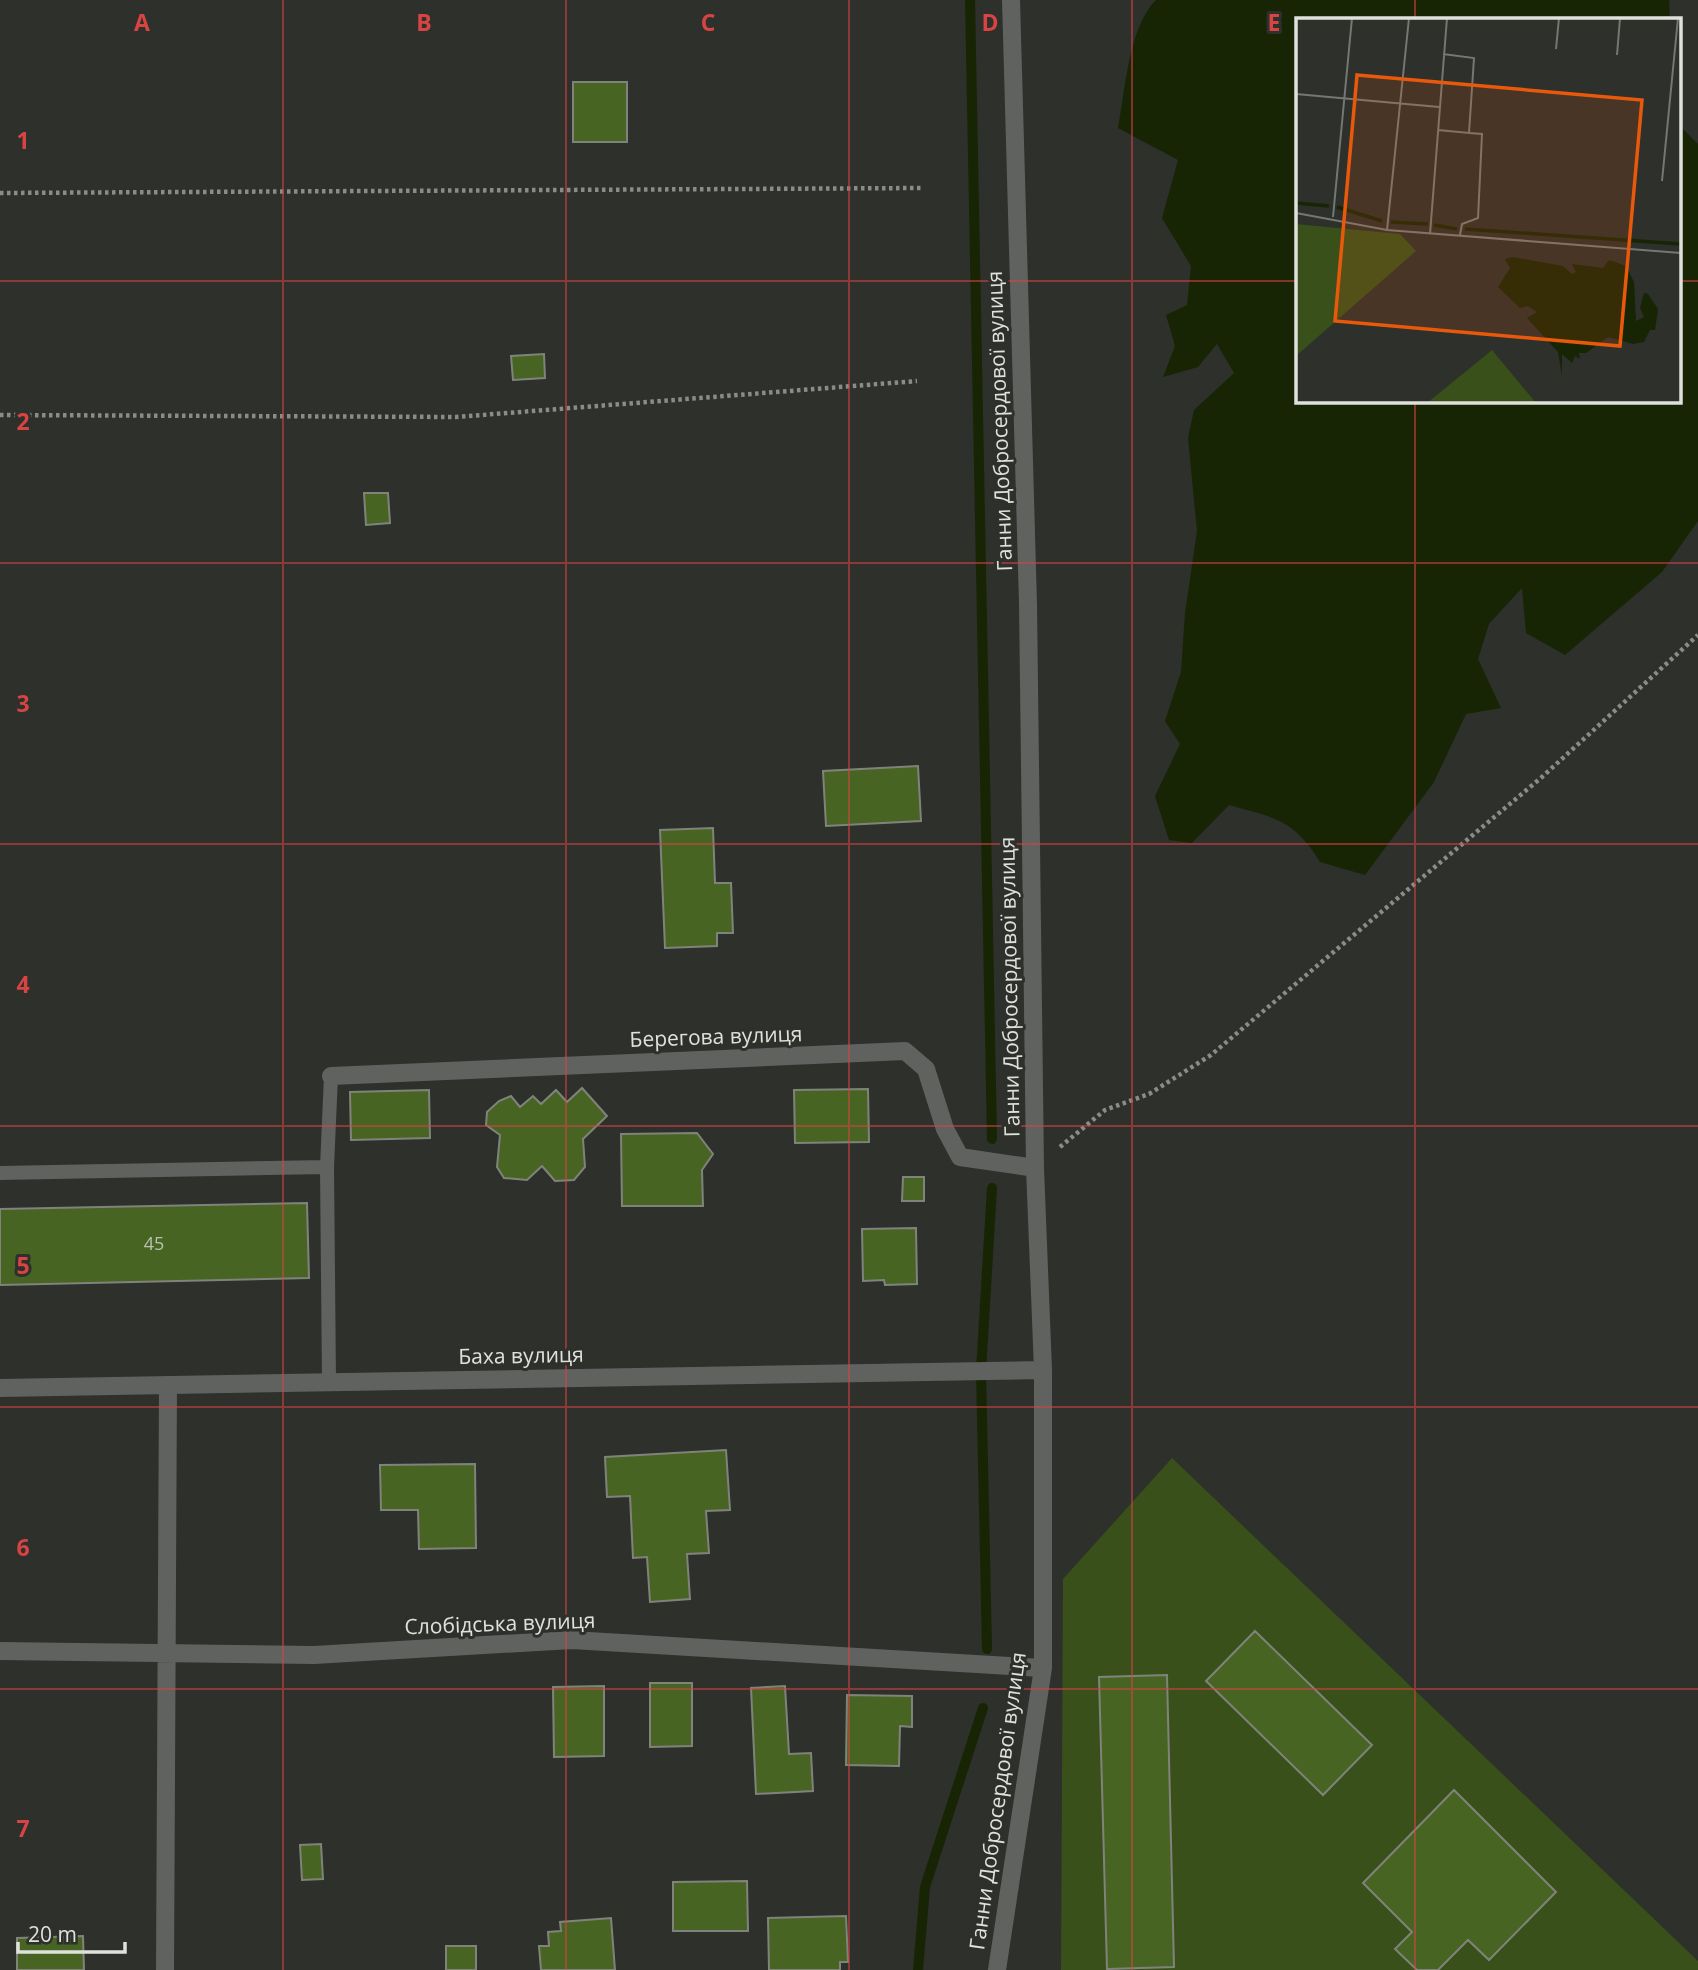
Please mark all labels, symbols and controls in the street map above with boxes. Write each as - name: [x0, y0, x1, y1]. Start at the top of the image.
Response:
- text: A: [134, 6, 150, 38]
- text: B: [416, 6, 432, 38]
- text: C: [701, 6, 715, 38]
- text: D: [981, 6, 999, 38]
- text: E: [1268, 6, 1280, 38]
- inset map: [1296, 18, 1680, 402]
- text: 1: [16, 124, 30, 156]
- street label: Ганни Добросердової вулиця: [980, 270, 1018, 572]
- text: 2: [16, 405, 30, 437]
- text: 3: [16, 687, 30, 719]
- street label: Ганни Добросердової вулиця: [992, 837, 1026, 1137]
- text: 4: [16, 968, 30, 1000]
- street label: Берегова вулиця: [629, 1019, 803, 1053]
- house number: 45: [144, 1231, 164, 1255]
- text: 5: [16, 1249, 30, 1281]
- street label: Баха вулиця: [458, 1340, 584, 1370]
- text: 6: [16, 1531, 30, 1563]
- street label: Слобідська вулиця: [404, 1606, 596, 1640]
- street label: Ганни Добросердової вулиця: [962, 1650, 1032, 1952]
- text: 7: [16, 1812, 30, 1844]
- scale bar: [18, 1910, 124, 1954]
- text: 20 m: [28, 1920, 77, 1948]

